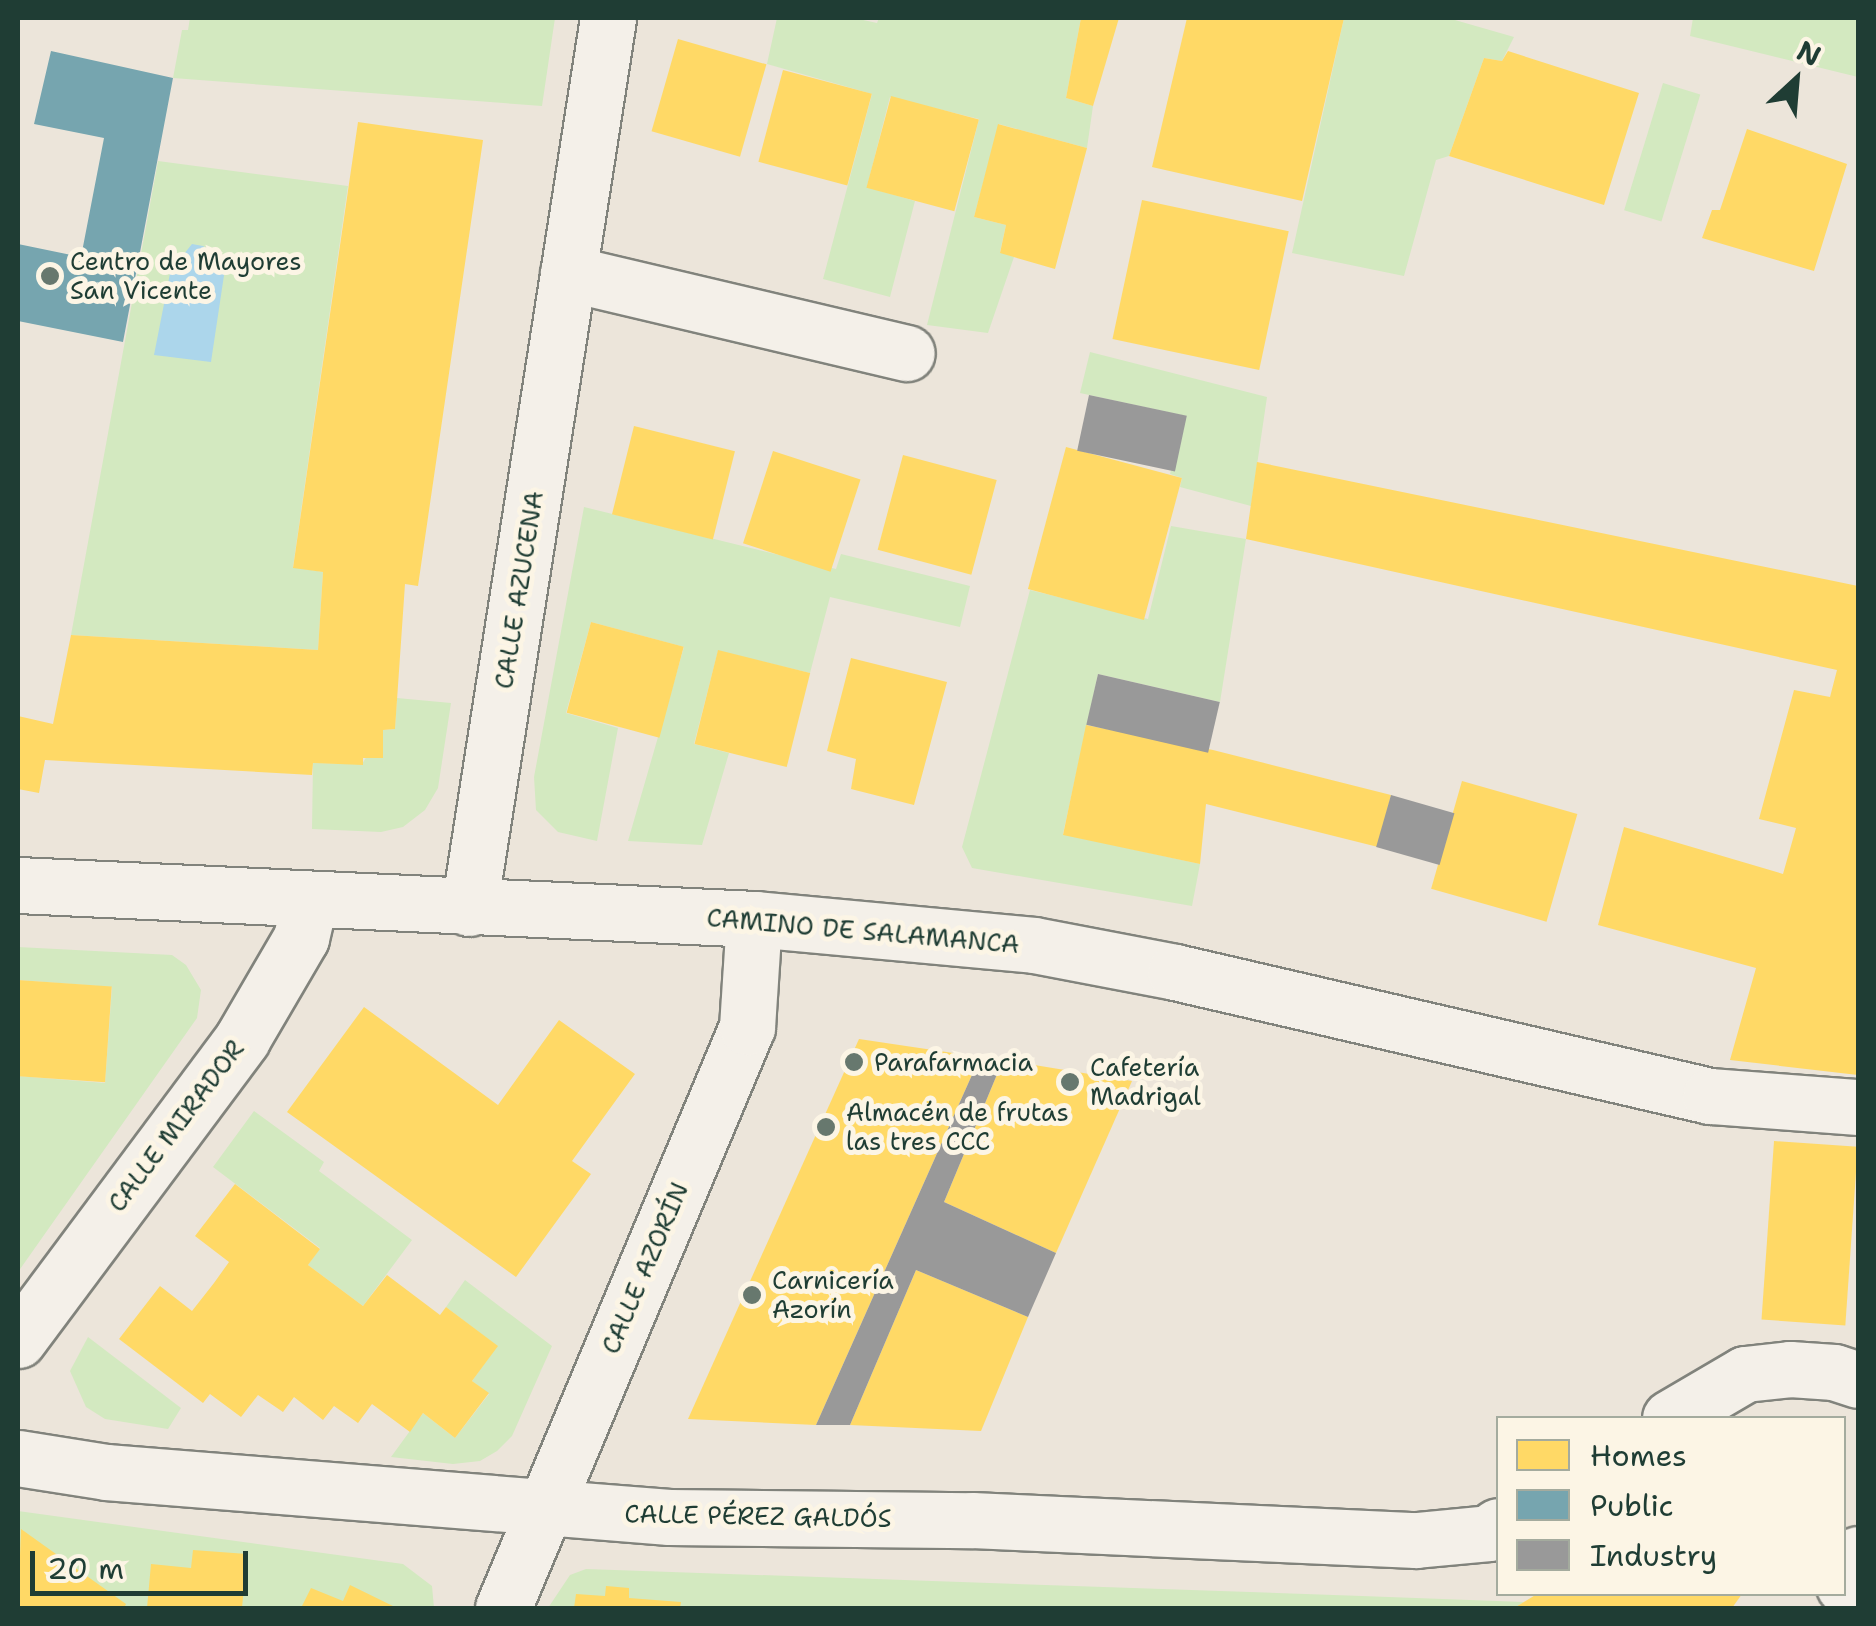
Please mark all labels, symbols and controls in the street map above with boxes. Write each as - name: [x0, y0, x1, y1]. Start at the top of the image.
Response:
- north arrow: [1746, 30, 1846, 130]
- text: N: [1791, 31, 1827, 75]
- place label: Centro de Mayores San Vicente: [70, 247, 302, 306]
- marker: Centro de Mayores San Vicente: [39, 265, 61, 287]
- street label: CALLE AZUCENA: [489, 489, 549, 691]
- street label: CAMINO DE SALAMANCA: [705, 902, 1021, 960]
- street label: CALLE MIRADOR: [102, 1034, 250, 1218]
- place label: Parafarmacia: [874, 1047, 1033, 1077]
- marker: Parafarmacia: [843, 1051, 865, 1073]
- place label: Cafetería Madrigal: [1090, 1053, 1201, 1112]
- marker: Cafetería Madrigal: [1059, 1071, 1081, 1093]
- place label: Almacén de frutas las tres CCC: [846, 1098, 1069, 1157]
- marker: Almacén de frutas las tres CCC: [815, 1116, 837, 1138]
- street label: CALLE AZORÍN: [595, 1178, 695, 1358]
- place label: Carnicería Azorín: [772, 1266, 894, 1325]
- marker: Carnicería Azorín: [741, 1284, 763, 1306]
- legend: [1496, 1416, 1846, 1596]
- text: Homes: [1590, 1435, 1687, 1476]
- text: Public: [1590, 1485, 1674, 1526]
- street label: CALLE PÉREZ GALDÓS: [624, 1499, 892, 1533]
- scale bar: [35, 1531, 252, 1593]
- text: Industry: [1590, 1535, 1717, 1576]
- text: 20 m: [47, 1548, 124, 1589]

